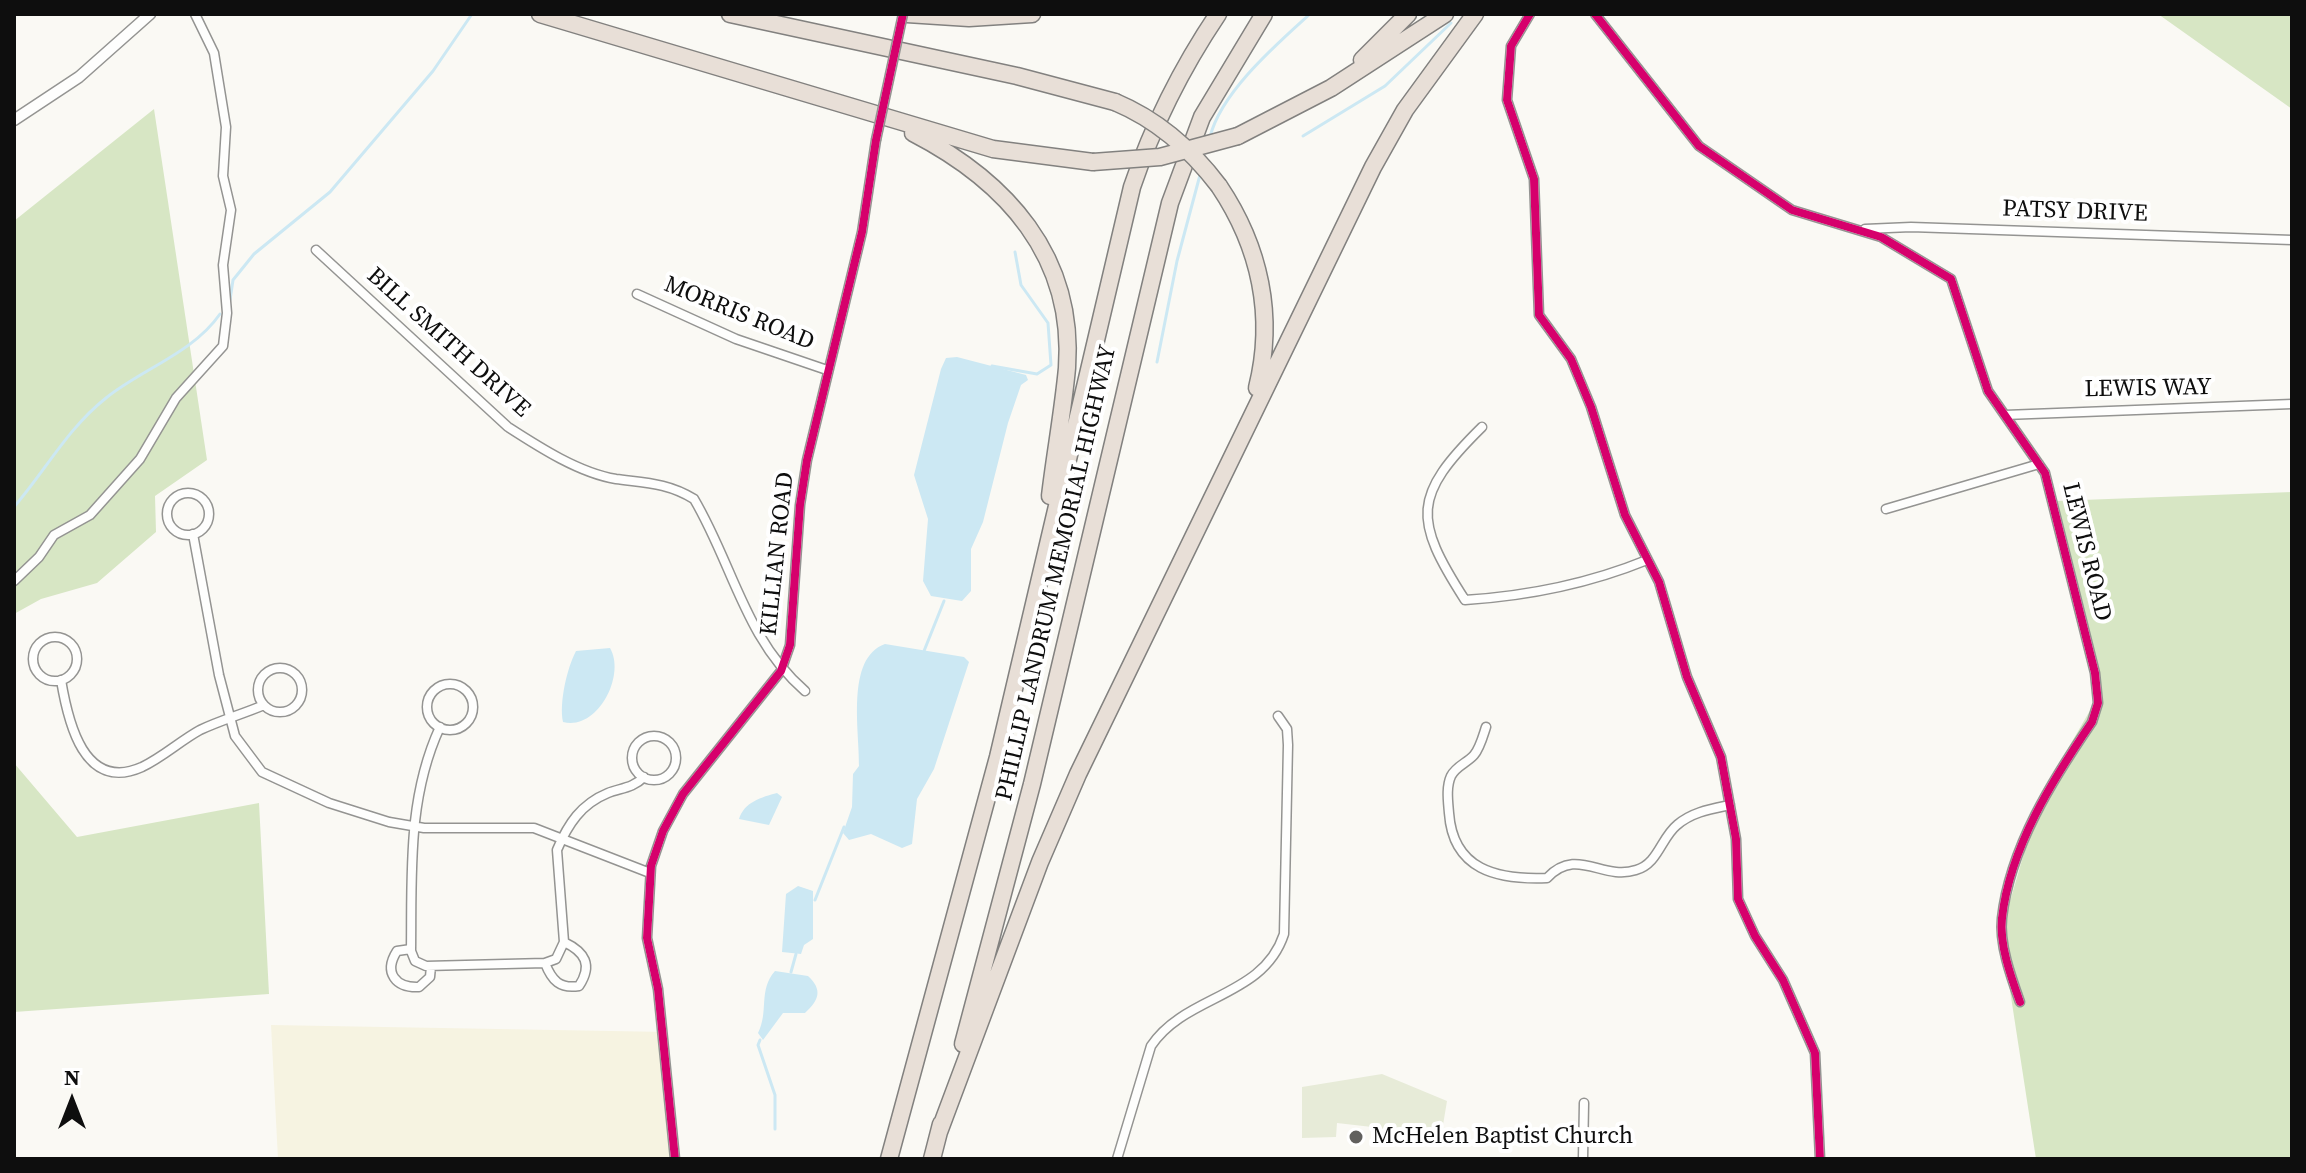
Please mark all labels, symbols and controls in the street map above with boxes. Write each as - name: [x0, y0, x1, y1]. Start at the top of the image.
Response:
- street label: PATSY DRIVE: [2002, 195, 2148, 229]
- street label: BILL SMITH DRIVE: [360, 262, 536, 424]
- street label: MORRIS ROAD: [660, 271, 818, 357]
- street label: PHILLIP LANDRUM MEMORIAL HIGHWAY: [991, 342, 1123, 804]
- street label: LEWIS WAY: [2084, 373, 2212, 405]
- street label: KILLIAN ROAD: [755, 471, 801, 637]
- street label: LEWIS ROAD: [2055, 480, 2117, 624]
- north arrow: [32, 1061, 112, 1141]
- text: N: [64, 1062, 80, 1092]
- place label: McHelen Baptist Church: [1372, 1123, 1633, 1151]
- marker: McHelen Baptist Church: [1347, 1128, 1365, 1146]

